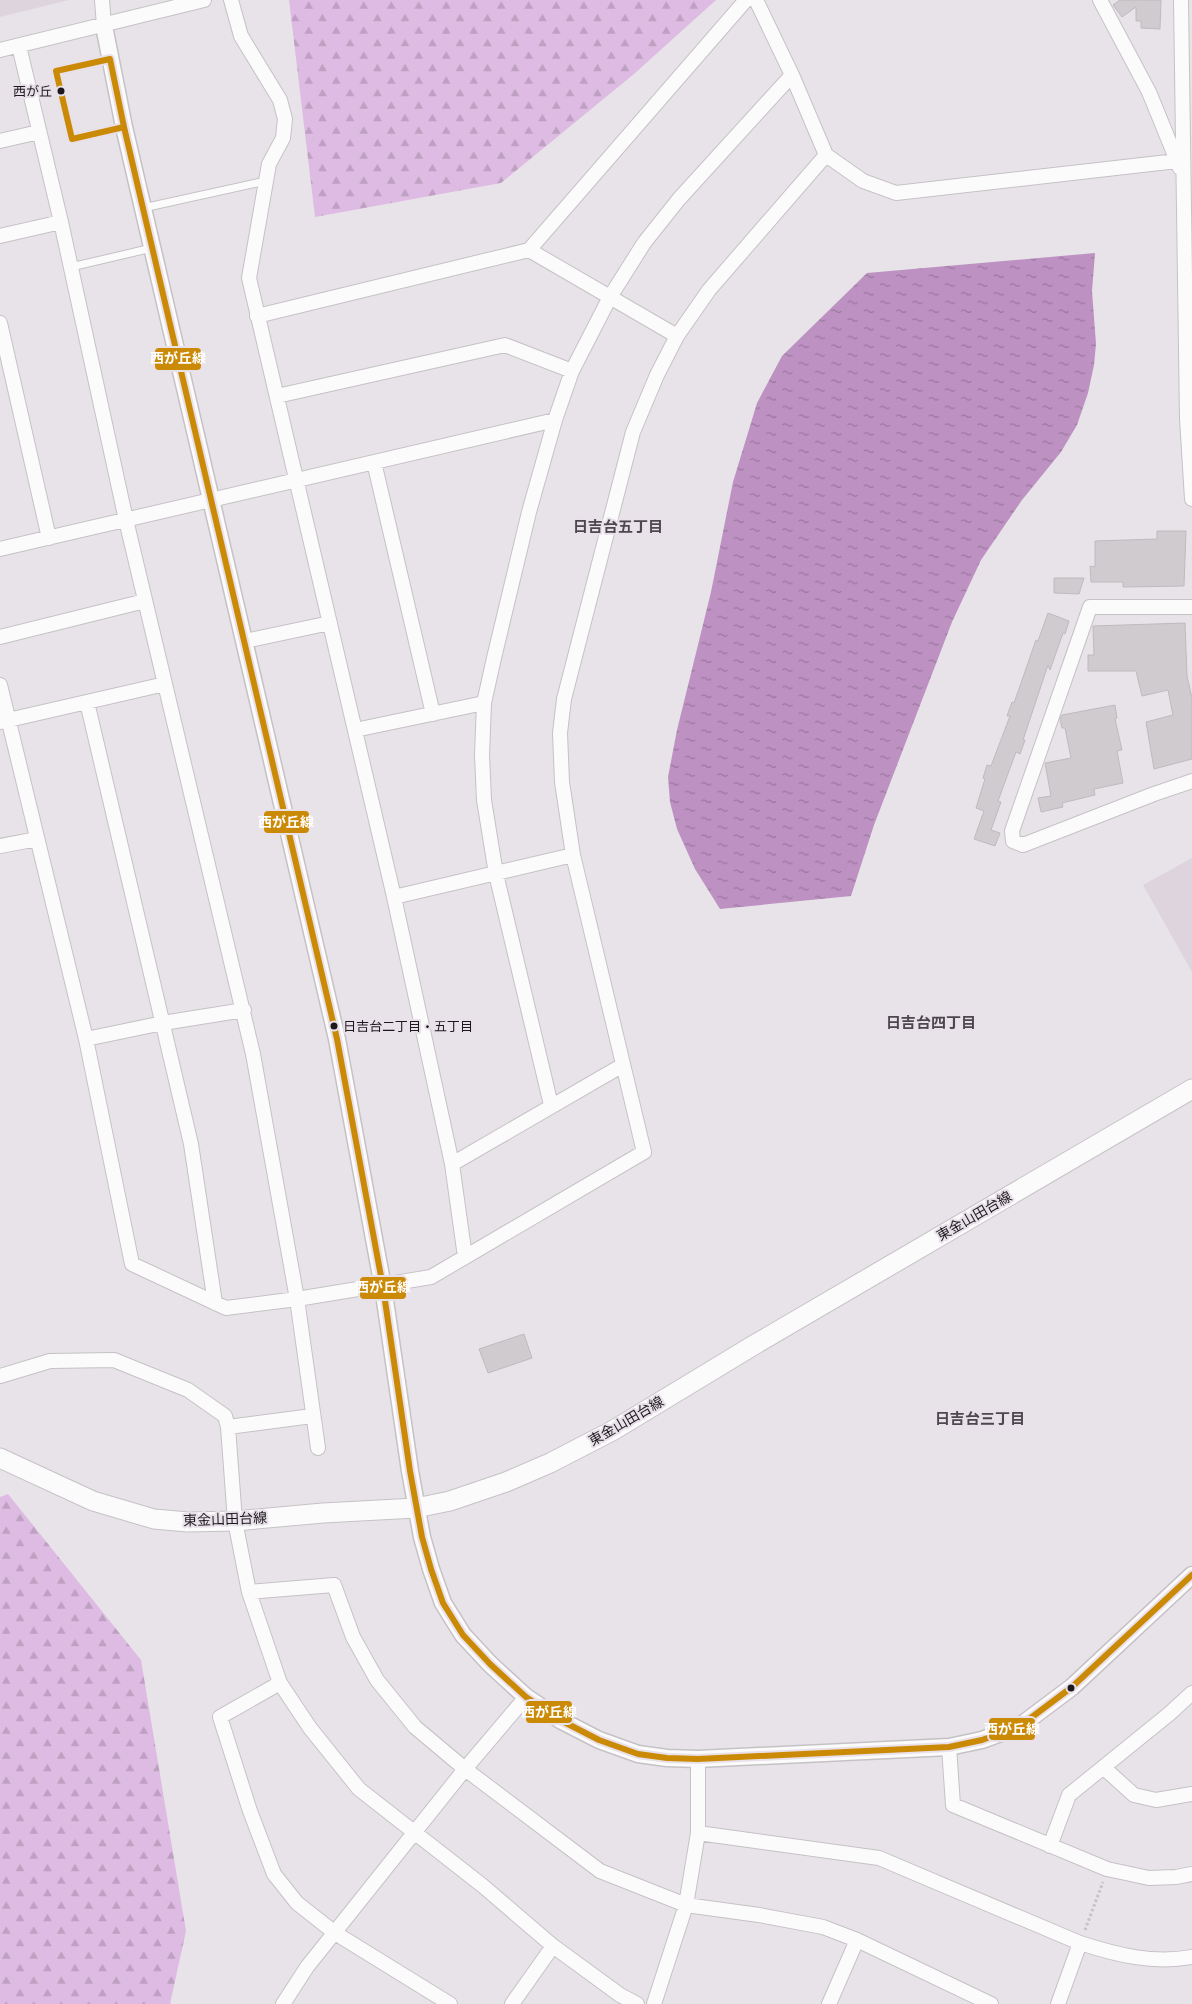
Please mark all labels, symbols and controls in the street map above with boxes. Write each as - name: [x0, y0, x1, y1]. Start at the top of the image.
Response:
- place label: 西が丘: [13, 84, 52, 99]
- marker: 西が丘: [56, 86, 66, 96]
- line badge: 西が丘線: [154, 347, 202, 371]
- text: 西が丘線: [150, 350, 206, 367]
- district label: 日吉台五丁目: [573, 518, 663, 536]
- line badge: 西が丘線: [263, 810, 310, 834]
- text: 西が丘線: [258, 814, 314, 831]
- district label: 日吉台四丁目: [886, 1014, 976, 1032]
- place label: 日吉台二丁目・五丁目: [343, 1019, 473, 1034]
- marker: 日吉台二丁目・五丁目: [329, 1021, 339, 1031]
- street label: 東金山田台線: [934, 1188, 1015, 1245]
- line badge: 西が丘線: [359, 1276, 407, 1300]
- text: 西が丘線: [355, 1279, 411, 1296]
- street label: 東金山田台線: [586, 1393, 667, 1450]
- district label: 日吉台三丁目: [935, 1410, 1025, 1428]
- street label: 東金山田台線: [183, 1510, 267, 1529]
- unlabelled marker: [1066, 1683, 1076, 1693]
- line badge: 西が丘線: [525, 1700, 573, 1724]
- text: 西が丘線: [521, 1704, 577, 1721]
- line badge: 西が丘線: [988, 1717, 1036, 1741]
- text: 西が丘線: [984, 1721, 1040, 1738]

